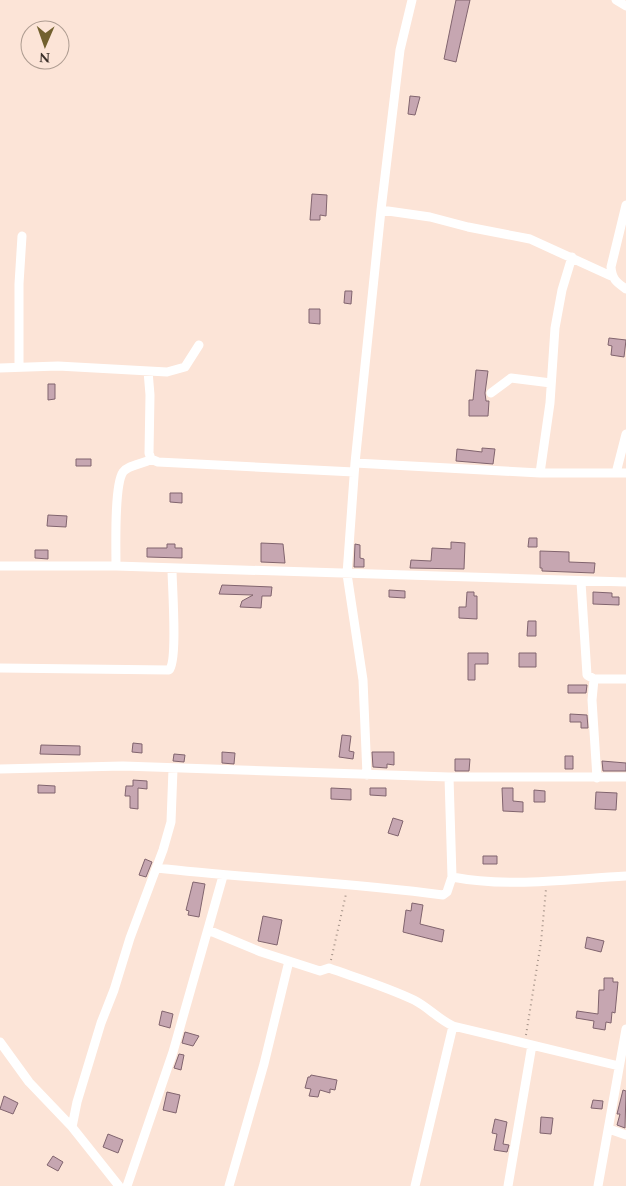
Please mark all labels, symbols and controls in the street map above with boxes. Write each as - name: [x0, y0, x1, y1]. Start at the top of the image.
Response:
- north arrow: [20, 20, 70, 70]
- text: N: [38, 47, 51, 68]

